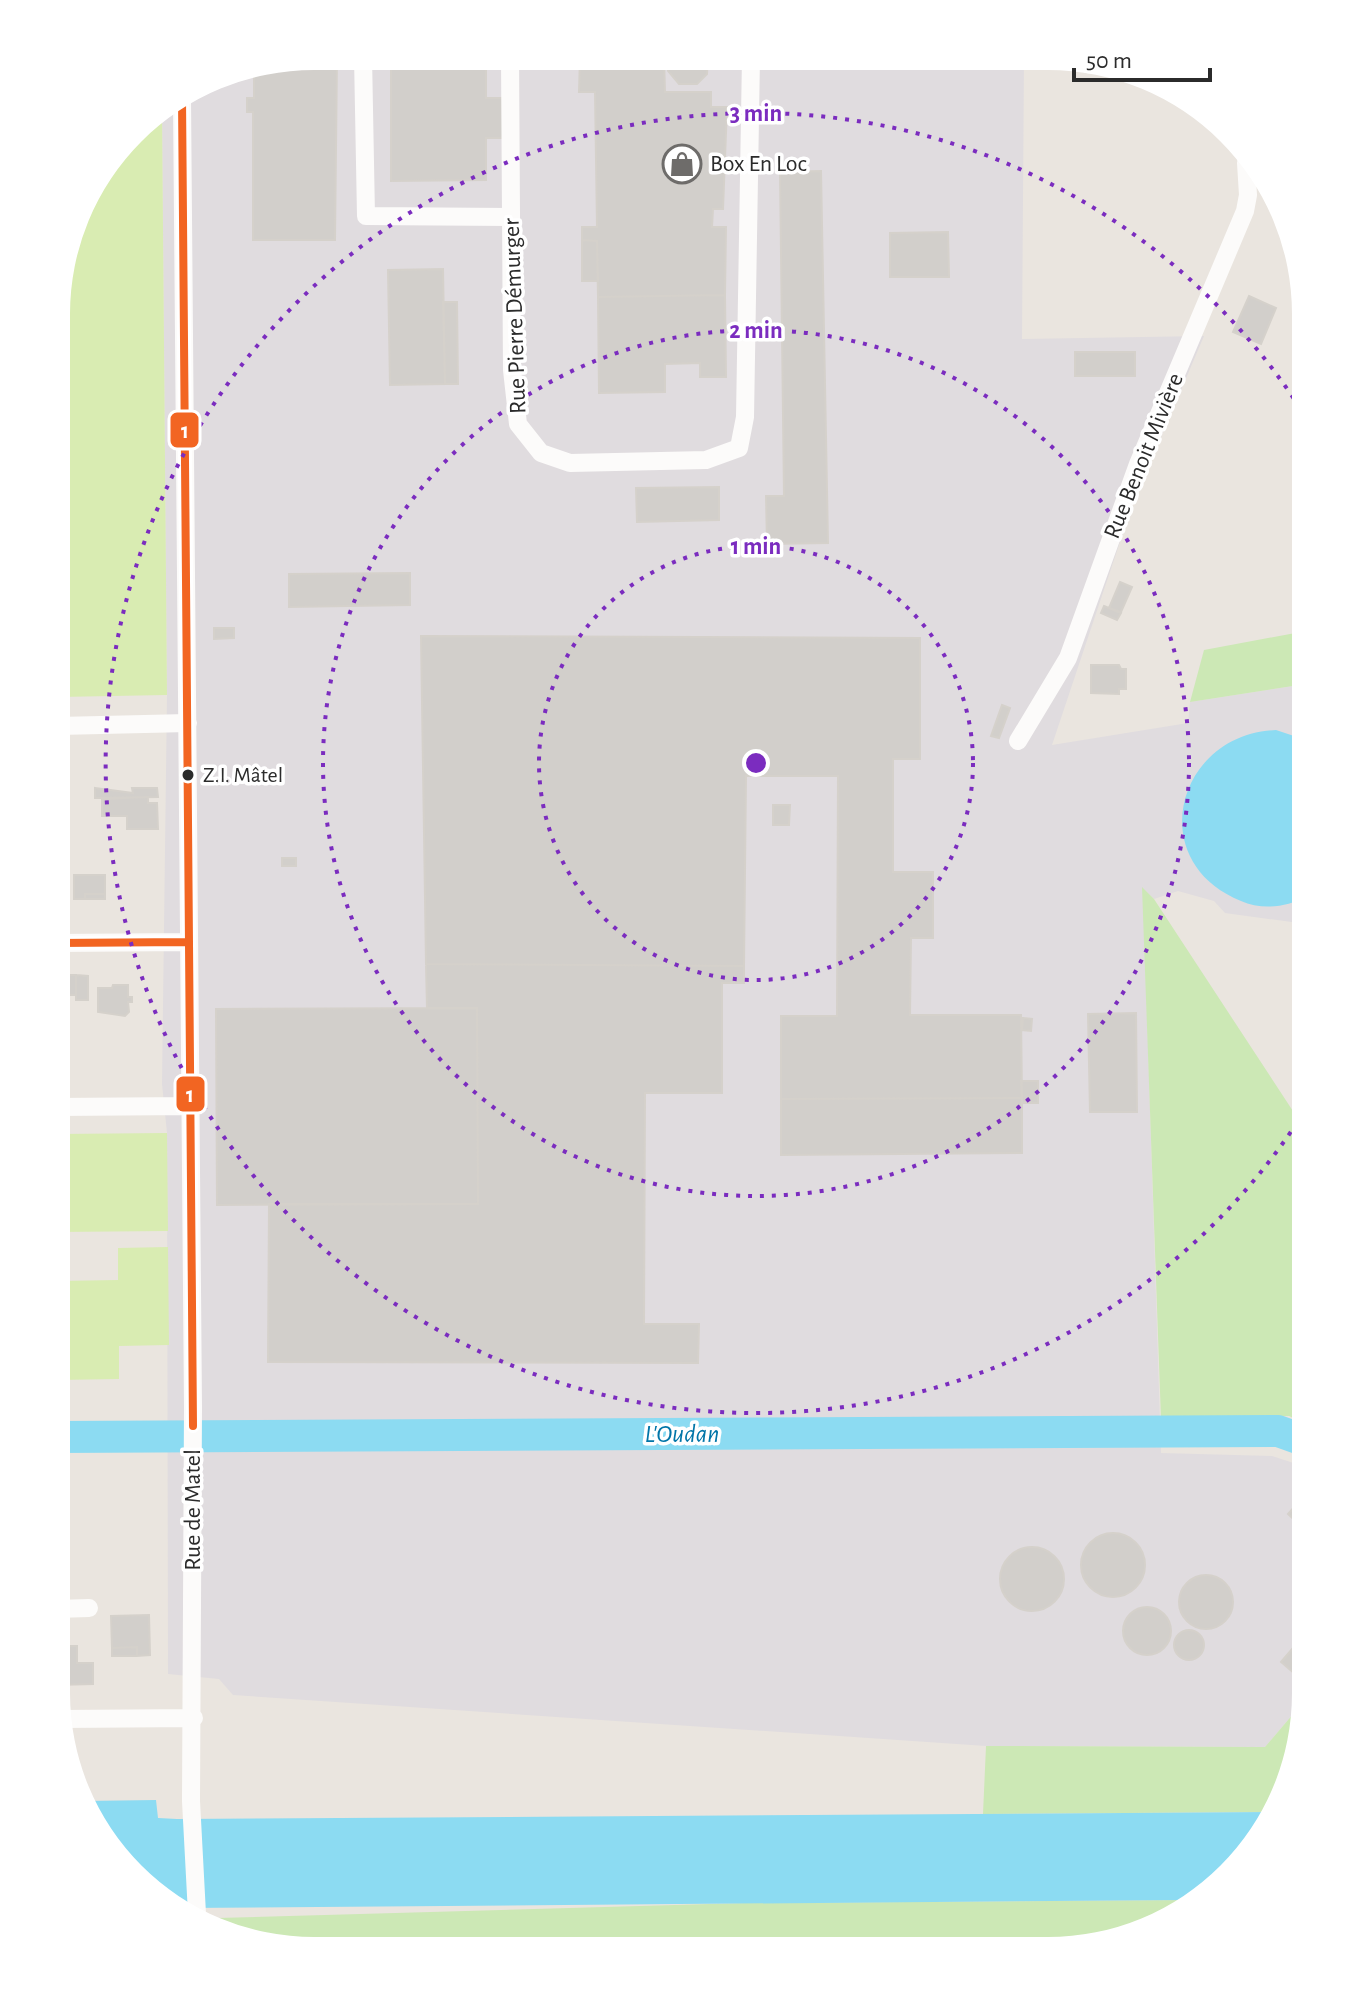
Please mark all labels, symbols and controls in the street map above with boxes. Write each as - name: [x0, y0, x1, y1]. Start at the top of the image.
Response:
- scale bar: [1074, 32, 1210, 82]
- text: 50 m: [1086, 49, 1132, 73]
- text: 3 min: [730, 102, 782, 126]
- shop icon: Box En Loc: [661, 143, 703, 185]
- place label: Box En Loc: [710, 152, 807, 176]
- street label: Rue Pierre Démurger: [500, 217, 530, 414]
- text: 2 min: [729, 319, 783, 343]
- street label: Rue Benoit Mivière: [1100, 370, 1188, 542]
- line badge: 1: [169, 411, 200, 449]
- text: 1: [181, 420, 189, 442]
- text: 1 min: [731, 535, 781, 559]
- centre of rings: [742, 749, 770, 777]
- place label: Z.I. Mâtel: [203, 764, 283, 786]
- marker: Z.I. Mâtel: [180, 767, 196, 783]
- line badge: 1: [175, 1075, 206, 1113]
- text: 1: [186, 1084, 194, 1106]
- water label: L'Oudan: [645, 1421, 719, 1447]
- street label: Rue de Matel: [181, 1449, 205, 1571]

